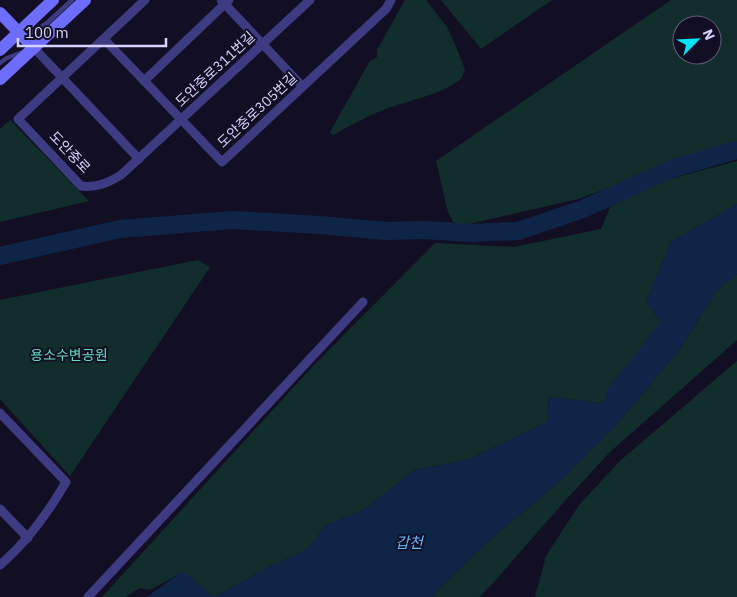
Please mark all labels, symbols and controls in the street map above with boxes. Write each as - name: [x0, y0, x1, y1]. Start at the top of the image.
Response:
- scale bar: [18, 15, 165, 47]
- north arrow: [672, 15, 722, 65]
- text: 100 m: [25, 23, 69, 42]
- text: N: [699, 26, 719, 43]
- street label: 도안중로311번길: [171, 27, 259, 111]
- street label: 도안중로305번길: [213, 68, 301, 152]
- street label: 도안중로: [46, 127, 94, 177]
- park label: 용소수변공원: [30, 346, 108, 364]
- water label: 갑천: [395, 533, 425, 552]

